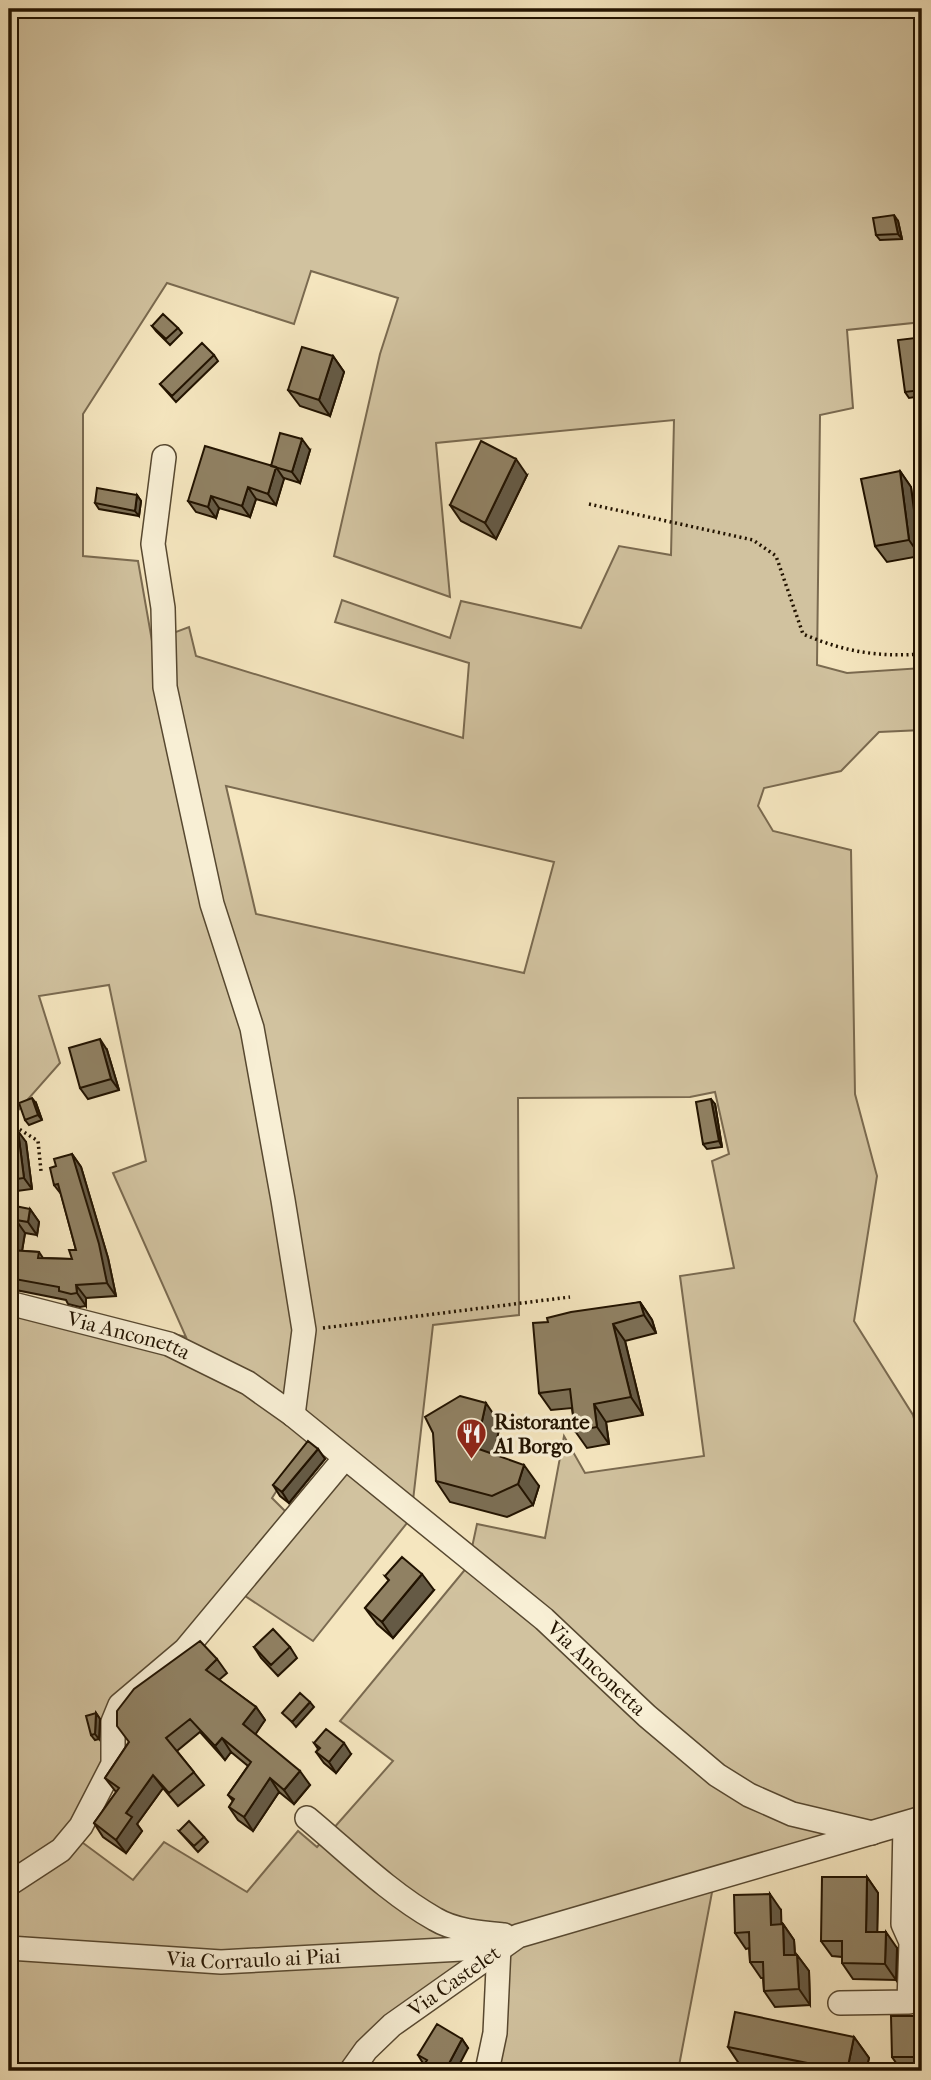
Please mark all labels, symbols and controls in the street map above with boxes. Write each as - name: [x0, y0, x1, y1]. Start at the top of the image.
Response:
- street label: Via Anconetta: [64, 1306, 194, 1365]
- place label: Ristorante Al Borgo: [492, 1410, 590, 1458]
- restaurant icon: Ristorante Al Borgo: [454, 1417, 488, 1461]
- street label: Via Anconetta: [541, 1616, 651, 1721]
- street label: Via Castelet: [403, 1940, 505, 2022]
- street label: Via Corraulo ai Piai: [165, 1944, 341, 1974]

